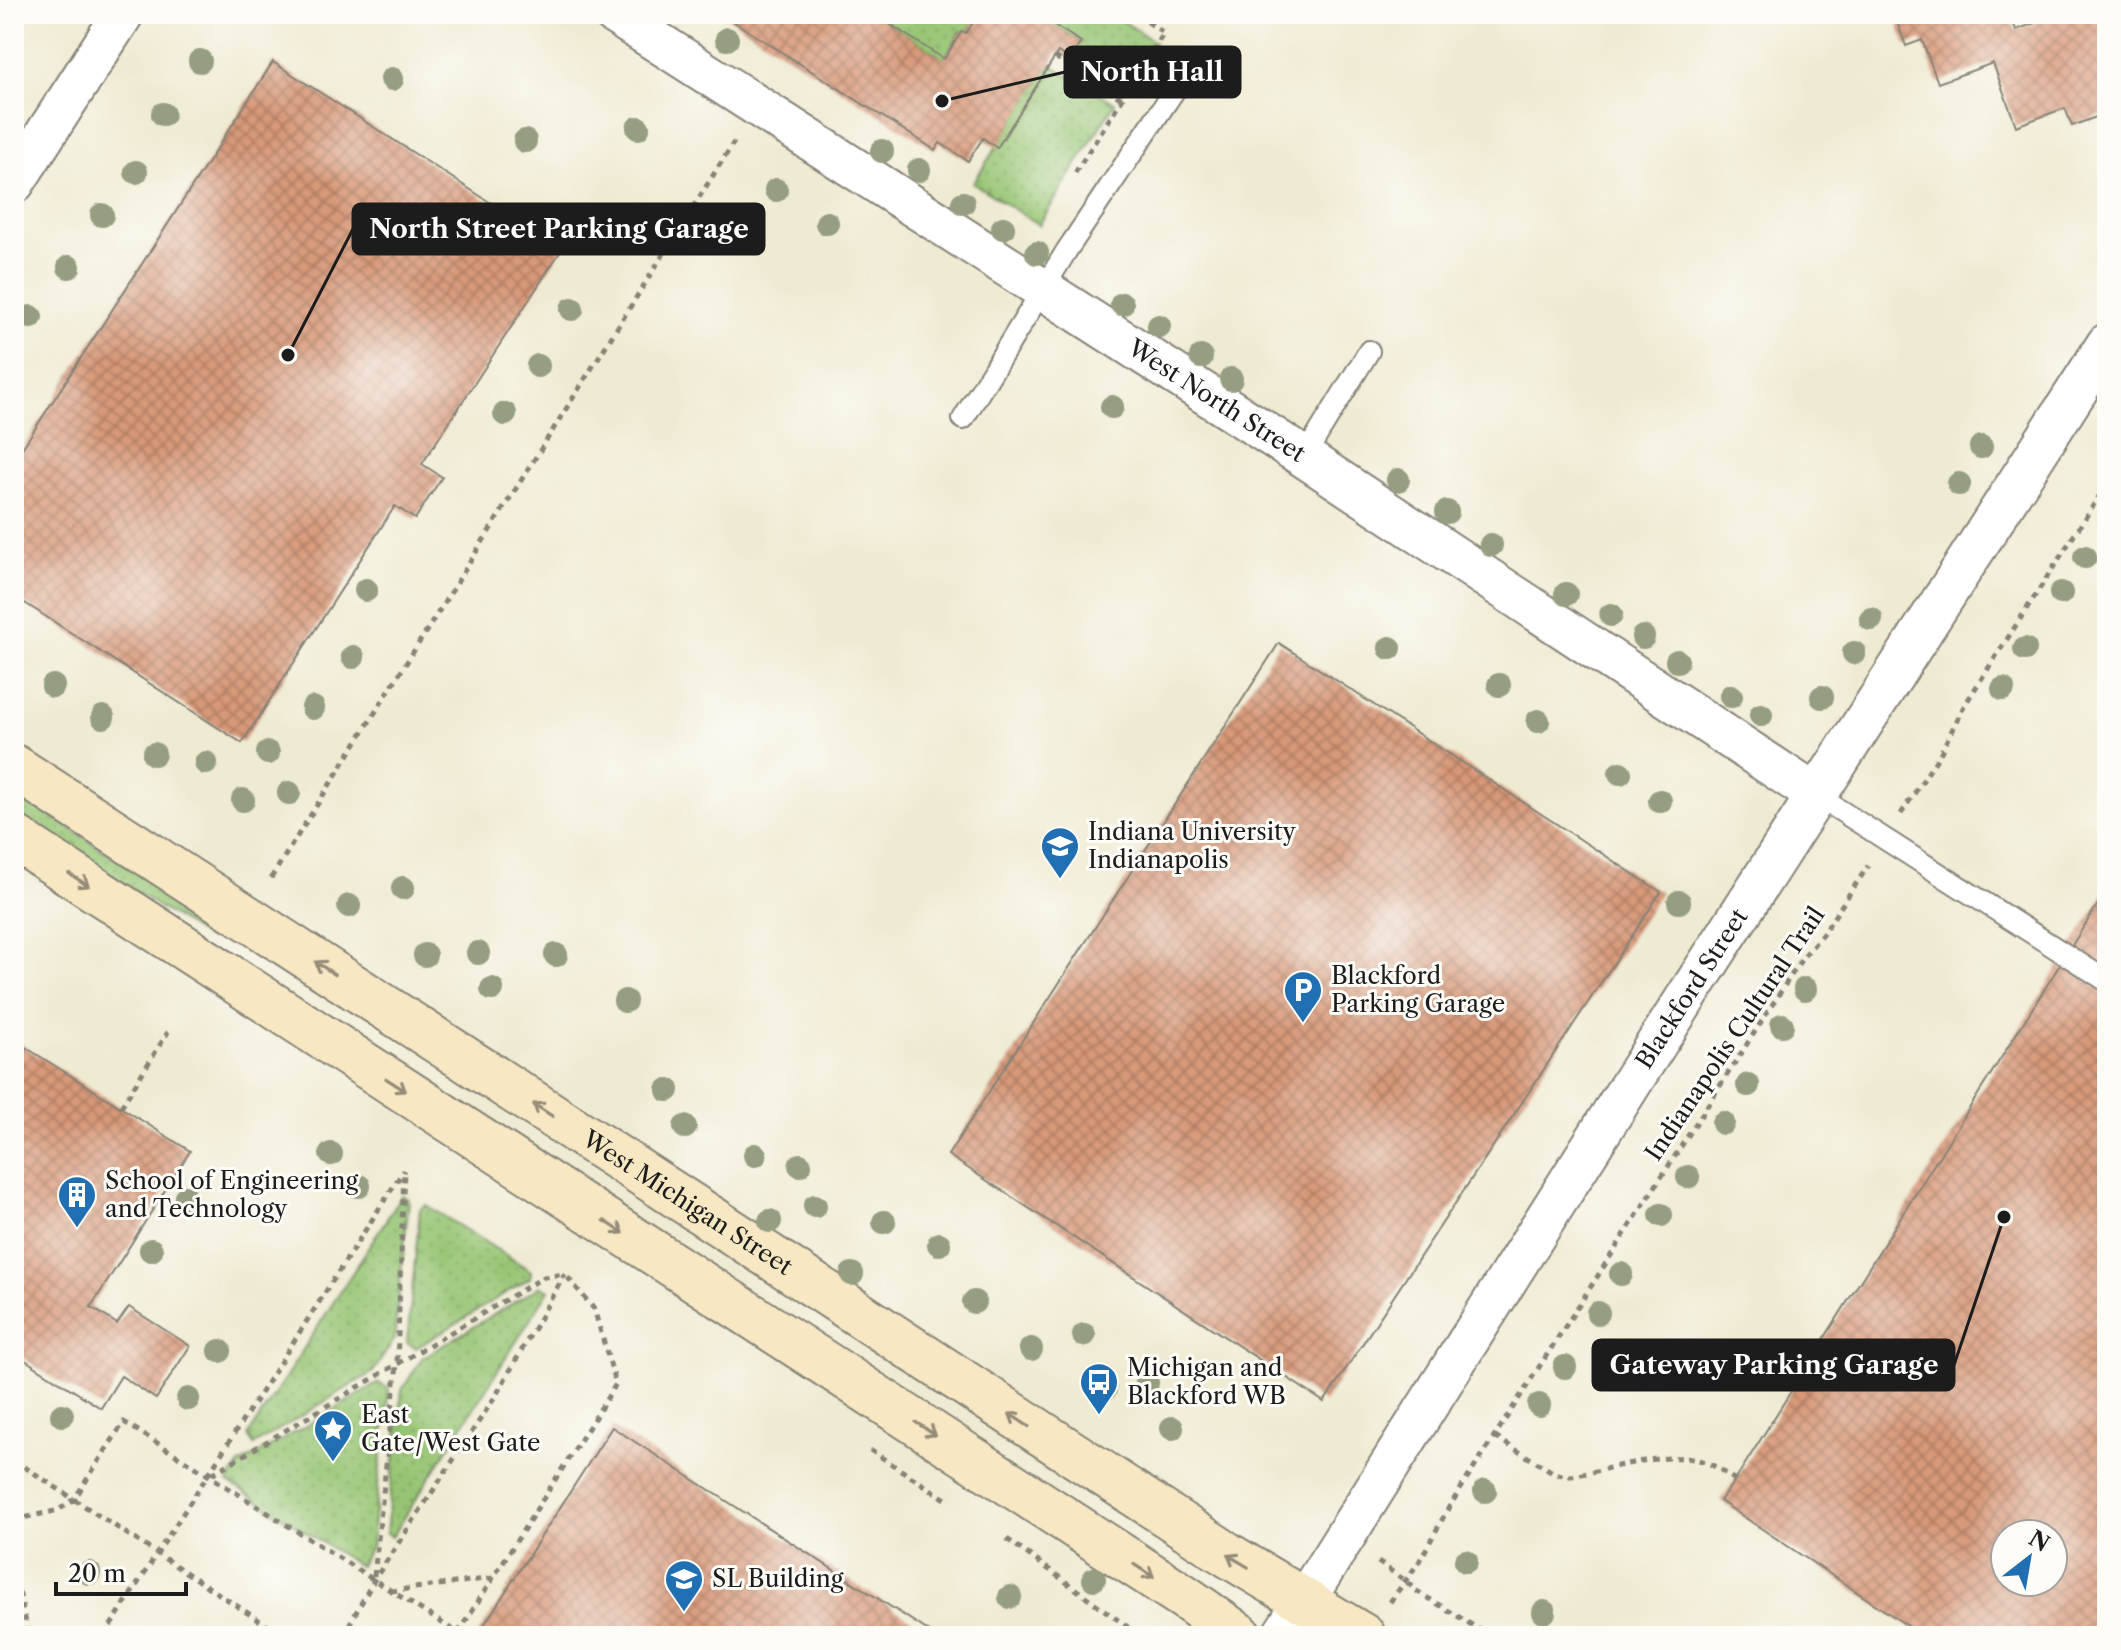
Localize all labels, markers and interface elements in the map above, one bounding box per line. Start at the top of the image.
callout: North Hall [1065,47,1240,97]
text: North Hall [1081,56,1223,88]
callout: North Street Parking Garage [353,204,764,254]
text: North Street Parking Garage [369,213,749,245]
street label: West North Street [1122,332,1311,468]
place label: Indiana University Indianapolis [1088,817,1297,874]
school or university icon: Indiana University Indianapolis [1039,825,1081,880]
one-way arrow [68,872,90,888]
street label: Indianapolis Cultural Trail [1639,901,1830,1166]
street label: Blackford Street [1629,903,1754,1074]
one-way arrow [314,960,337,976]
place label: Blackford Parking Garage [1331,961,1505,1018]
parking icon: Blackford Parking Garage [1282,969,1324,1024]
one-way arrow [384,1077,406,1093]
one-way arrow [533,1101,555,1118]
street label: West Michigan Street [576,1123,798,1281]
place label: School of Engineering and Technology [105,1166,358,1223]
building icon: School of Engineering and Technology [56,1174,98,1229]
one-way arrow [602,1218,624,1235]
callout: Gateway Parking Garage [1593,1340,1954,1390]
text: Gateway Parking Garage [1610,1349,1938,1381]
place label: Michigan and Blackford WB [1127,1353,1286,1410]
bus stop icon: Michigan and Blackford WB [1078,1361,1120,1416]
place label: East Gate/West Gate [361,1400,540,1457]
place icon: East Gate/West Gate [312,1408,354,1463]
one-way arrow [1008,1411,1031,1427]
one-way arrow [914,1421,936,1438]
north arrow [1989,1518,2069,1598]
text: N [2024,1525,2054,1558]
scale bar [56,1546,186,1596]
one-way arrow [1227,1552,1250,1568]
school or university icon: SL Building [663,1558,705,1613]
text: 20 m [68,1559,126,1588]
one-way arrow [1132,1563,1155,1579]
place label: SL Building [712,1564,844,1593]

